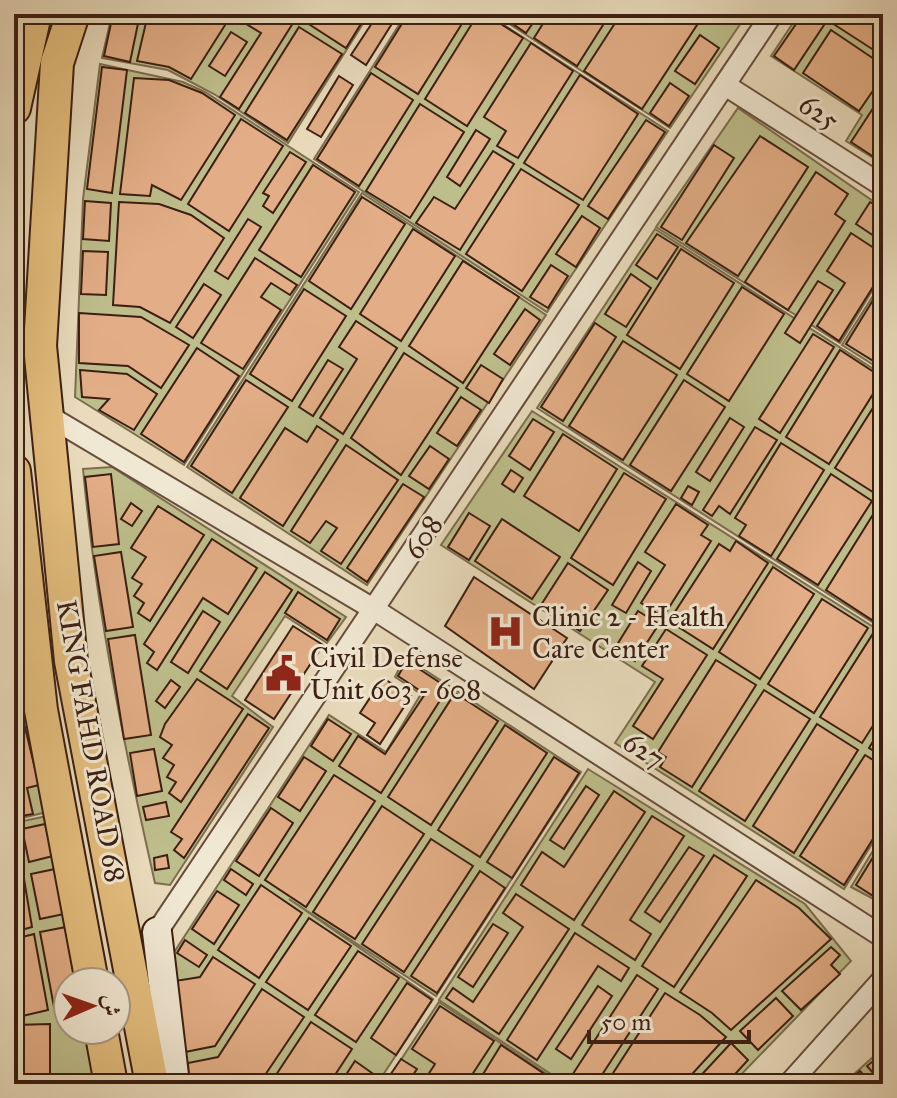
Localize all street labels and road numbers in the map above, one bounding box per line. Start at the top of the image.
street label: 625 [792,86,846,138]
street label: 608 [396,508,450,566]
street label: KING FAHD ROAD 68 [49,597,133,885]
street label: 627 [617,724,671,776]

